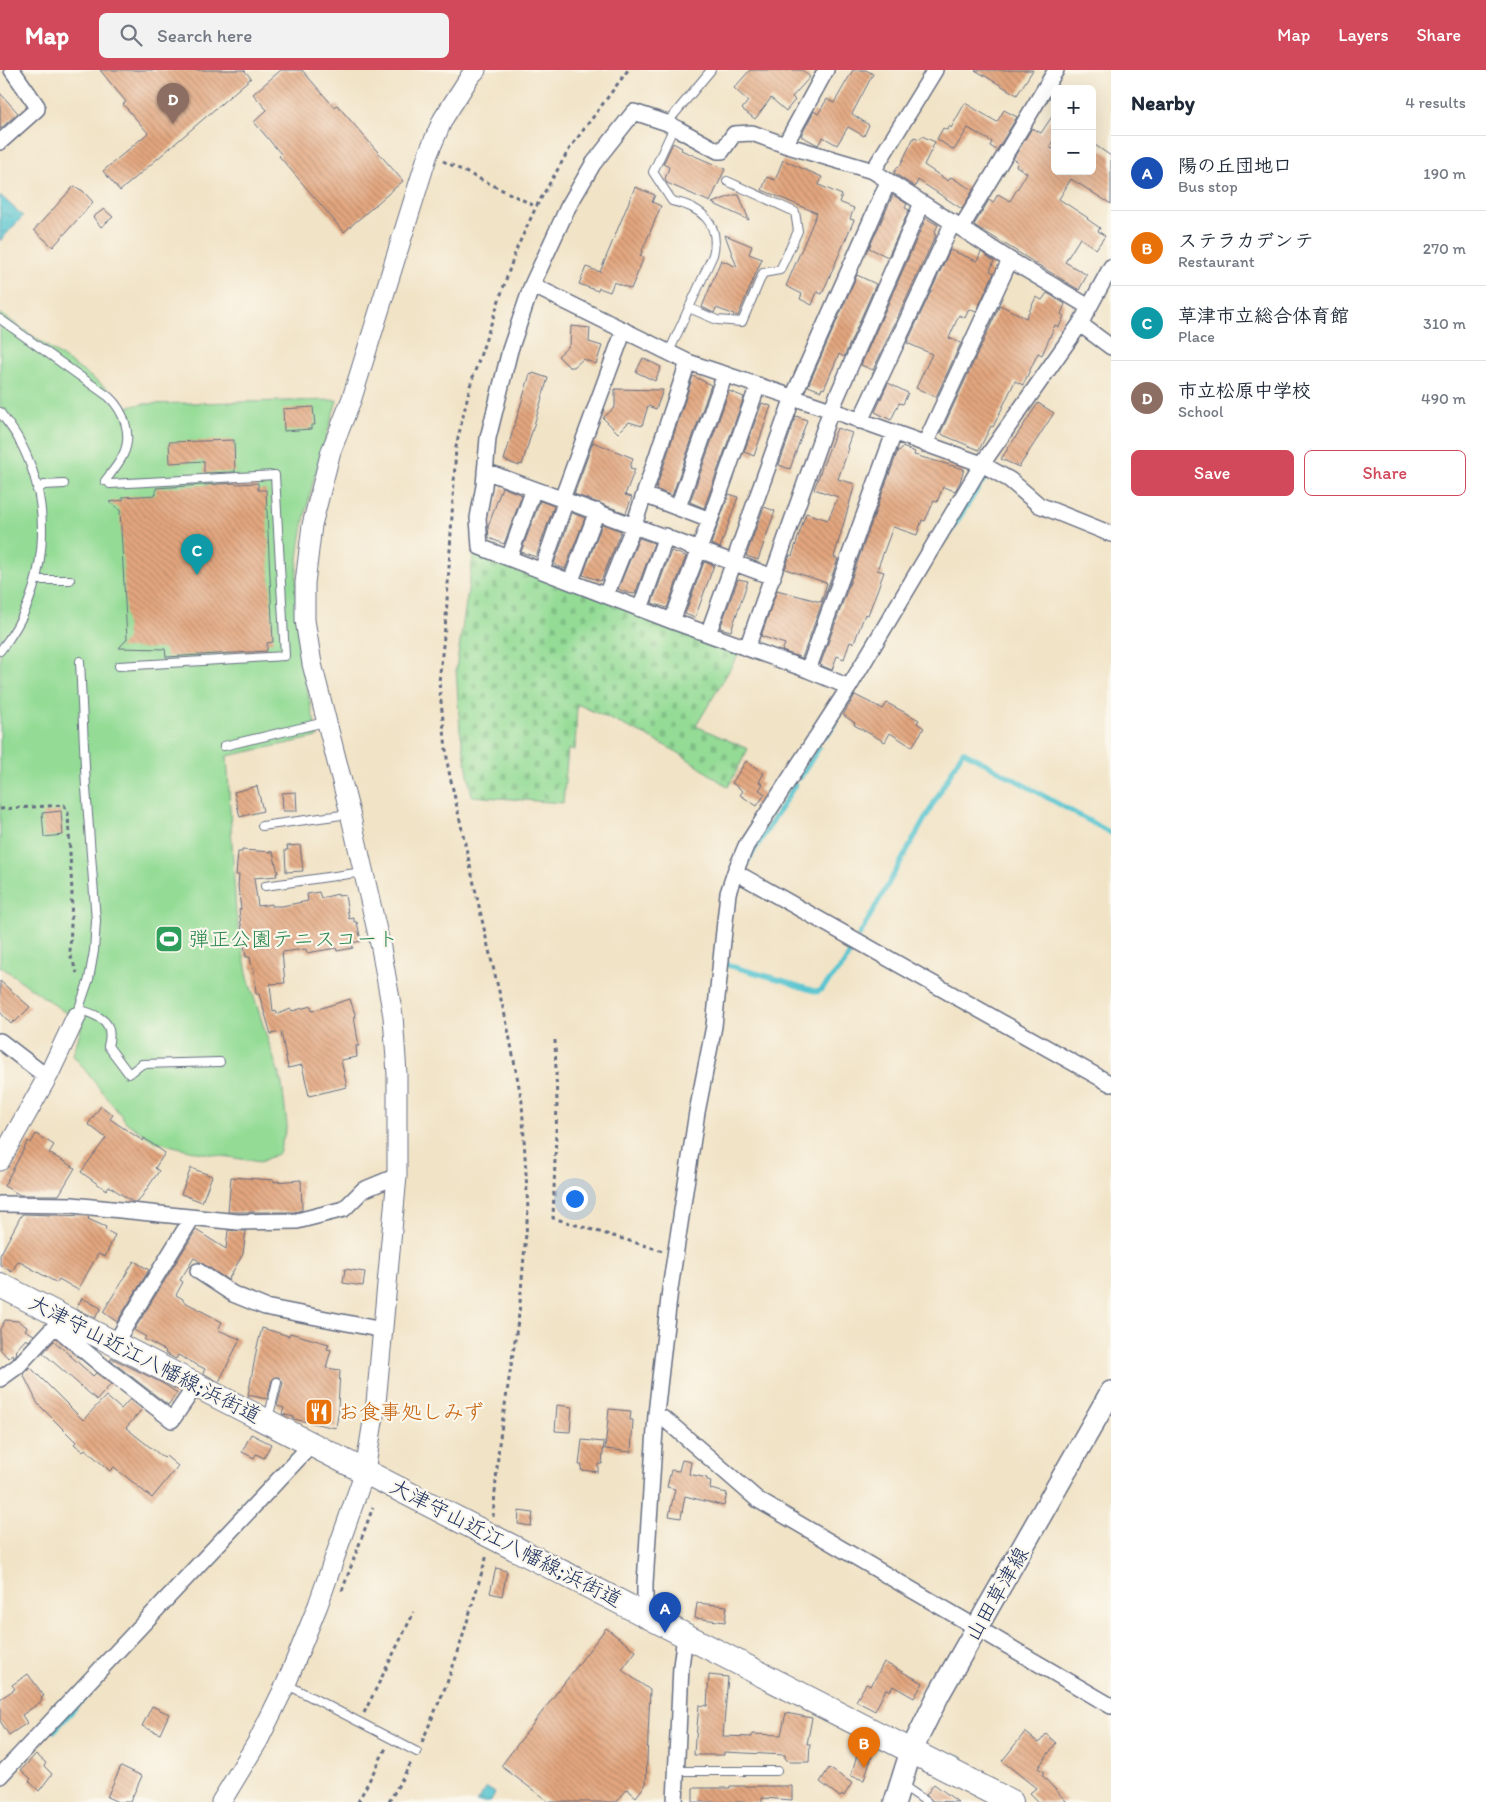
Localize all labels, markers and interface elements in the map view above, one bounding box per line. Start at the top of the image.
search box [99,13,449,58]
text: Map [25,21,69,50]
icon: search [117,21,145,49]
text: Search here [157,24,252,47]
text: Map [1277,24,1310,46]
text: Layers [1338,24,1388,46]
text: Share [1416,24,1461,46]
pin: D [157,83,189,124]
map controls [1051,85,1096,175]
button: + [1051,85,1096,130]
text: Nearby [1131,90,1195,115]
text: 4 results [1405,93,1466,112]
button: − [1051,130,1096,175]
text: 陽の丘団地口 [1178,154,1292,177]
text: A [1142,164,1152,183]
text: 190 m [1423,164,1466,183]
text: Bus stop [1178,177,1238,196]
text: ステラカデンテ [1178,229,1314,252]
text: B [1142,239,1152,258]
text: 270 m [1423,239,1466,258]
text: Restaurant [1178,252,1255,271]
text: 草津市立総合体育館 [1178,304,1349,327]
text: C [1142,314,1152,333]
text: 310 m [1423,314,1466,333]
text: Place [1178,327,1215,346]
text: 市立松原中学校 [1178,379,1311,402]
text: D [1142,389,1152,408]
text: 490 m [1421,389,1466,408]
text: School [1178,402,1224,421]
button: Save [1131,450,1294,496]
button: Share [1304,450,1466,496]
pin: C [181,534,213,575]
sports icon: 弾正公園テニスコート [154,924,184,954]
place label: 弾正公園テニスコート [188,926,398,951]
your location [562,1186,588,1212]
street label: 大津守山近江八幡線;浜街道 [25,1289,266,1428]
restaurant icon: お食事処しみず [304,1397,334,1427]
place label: お食事処しみず [338,1399,484,1424]
street label: 大津守山近江八幡線;浜街道 [386,1473,627,1612]
street label: 山田草津線 [959,1542,1034,1645]
pin: A [649,1592,681,1633]
pin: B [848,1727,880,1768]

